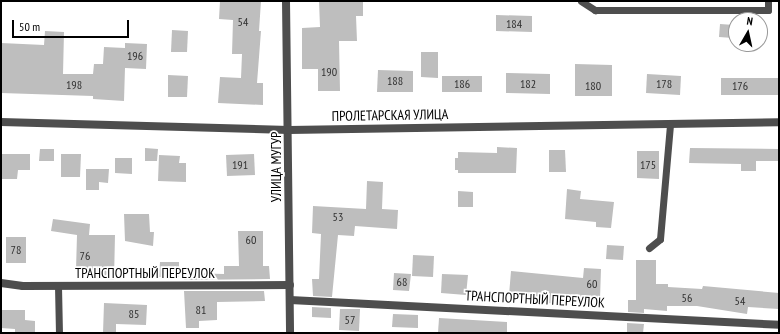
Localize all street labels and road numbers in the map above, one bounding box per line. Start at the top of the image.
street label: ПРОЛЕТАРСКАЯ УЛИЦА [331,106,449,124]
street label: УЛИЦА МУГУР [268,132,284,202]
street label: ТРАНСПОРТНЫЙ ПЕРЕУЛОК [75,265,215,281]
street label: ТРАНСПОРТНЫЙ ПЕРЕУЛОК [465,287,605,311]

